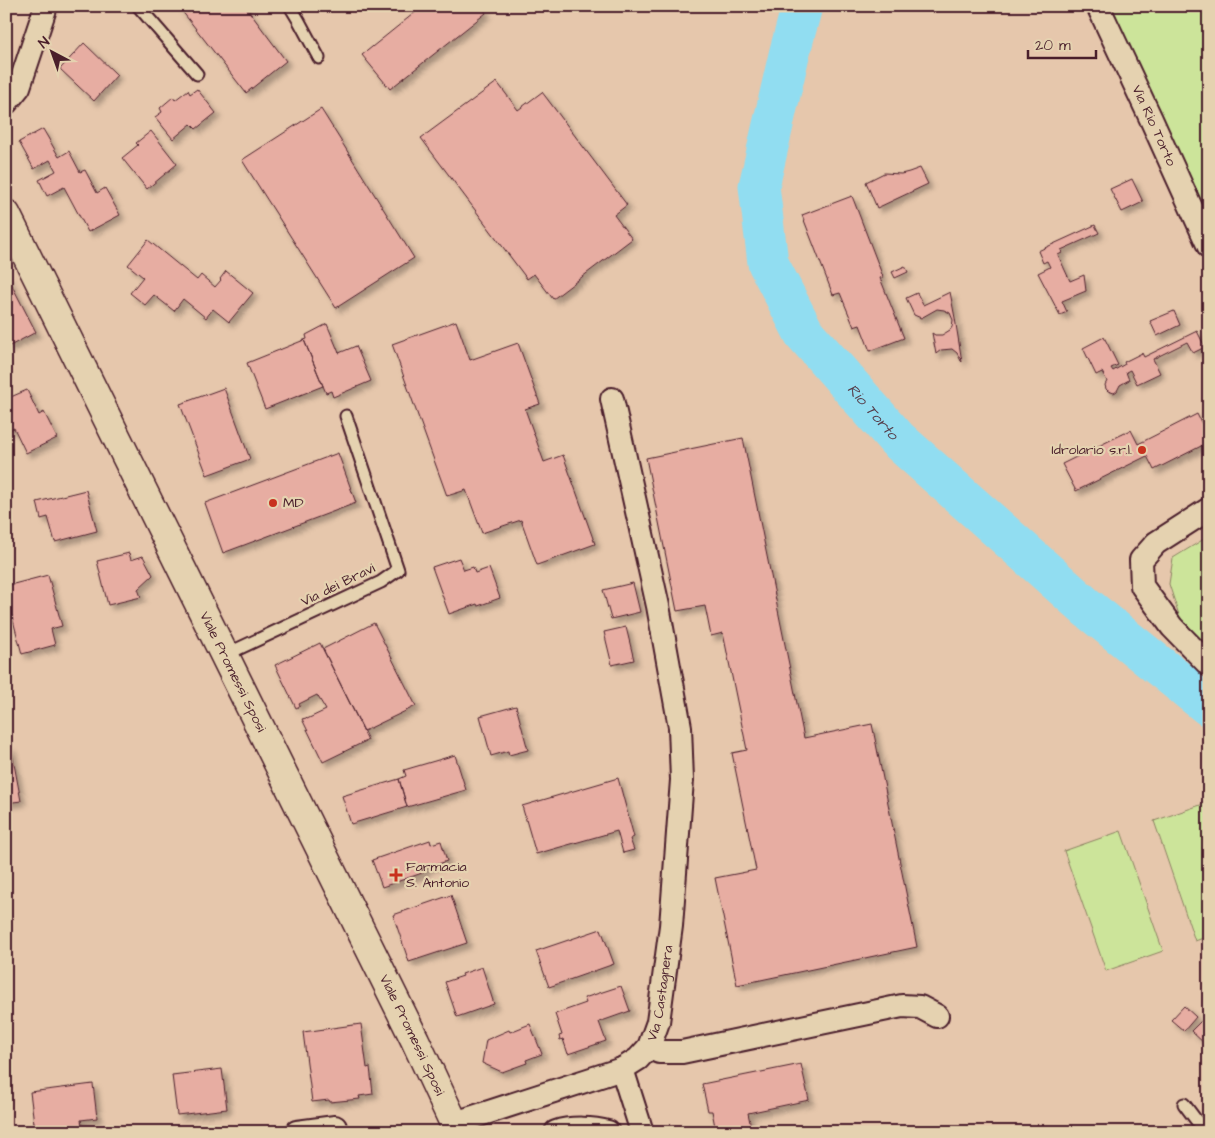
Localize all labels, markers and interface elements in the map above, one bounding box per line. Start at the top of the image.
north arrow [28,28,78,78]
scale bar [1028,28,1095,60]
text: N [34,32,54,53]
text: 20 m [1035,35,1071,56]
street label: Via Rio Torto [1127,82,1181,169]
water label: Rio Torto [843,379,904,445]
place label: Idrolario s.r.l. [1052,440,1132,460]
marker: Idrolario s.r.l. [1136,444,1148,456]
place label: MD [283,493,304,513]
marker: MD [267,497,279,509]
street label: Via dei Bravi [298,558,378,612]
street label: Viale Promessi Sposi [194,608,271,736]
place label: Farmacia S. Antonio [406,857,469,893]
marker: Farmacia S. Antonio [390,869,402,881]
street label: Via Castagnera [642,944,678,1044]
street label: Viale Promessi Sposi [374,971,450,1099]

